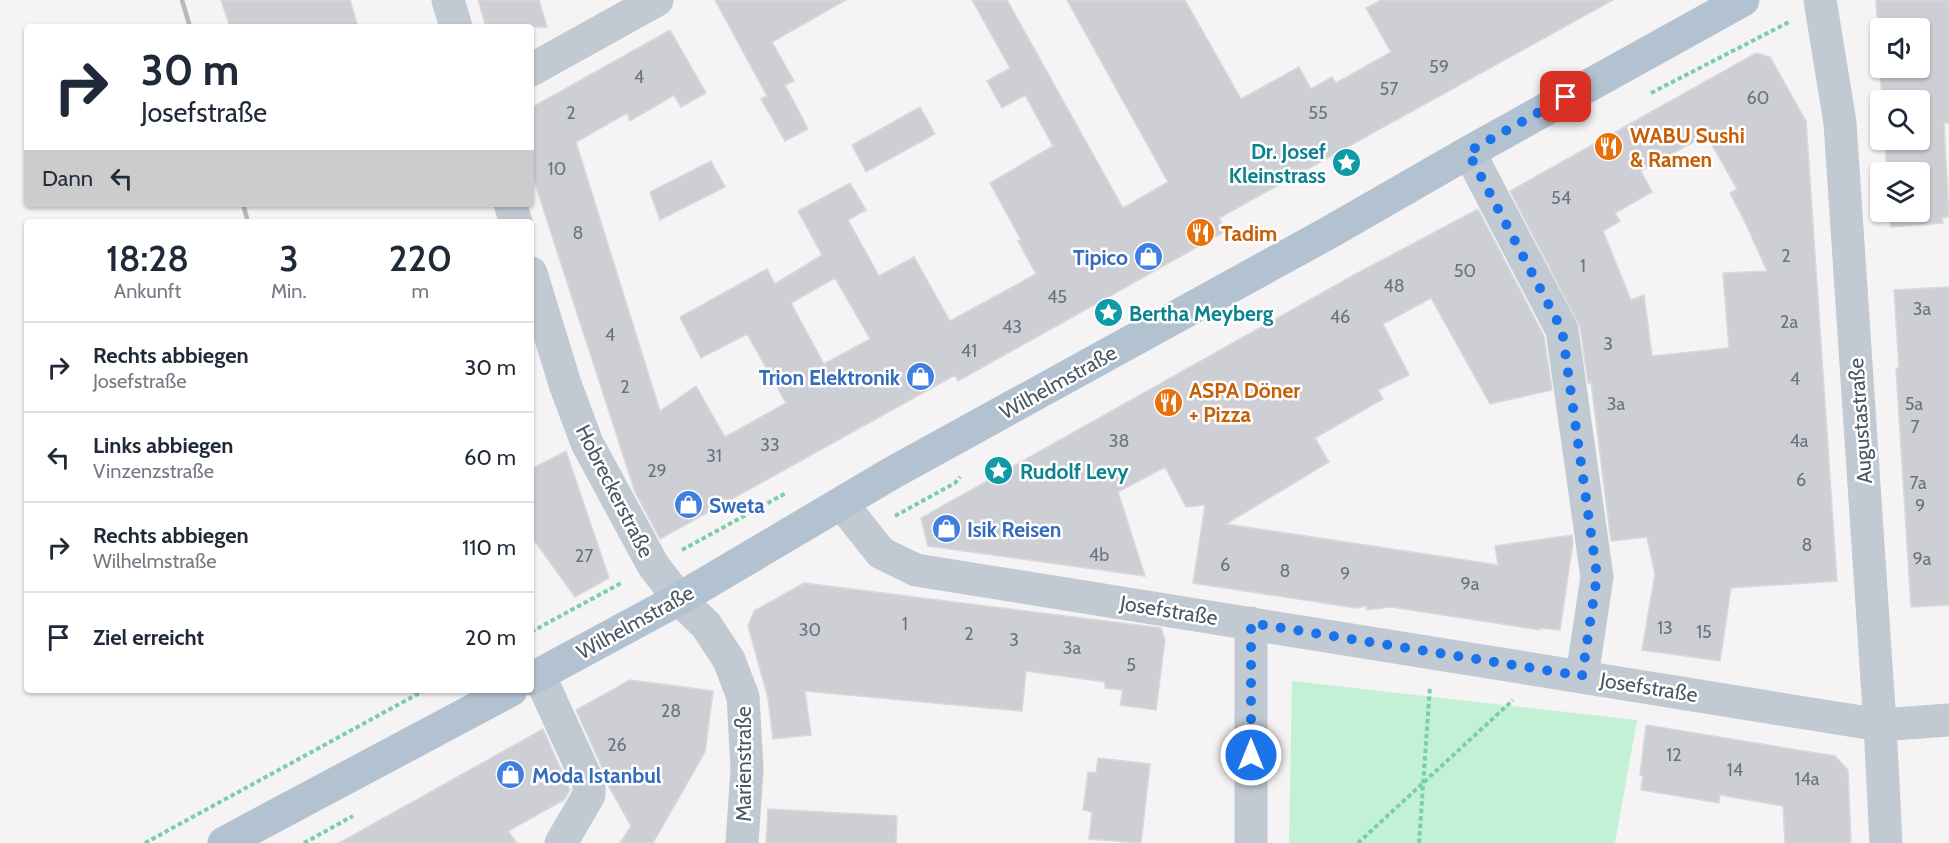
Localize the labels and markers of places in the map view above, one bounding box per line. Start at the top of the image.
pin [1540,71,1591,122]
place label: WABU Sushi & Ramen [1630,123,1745,172]
restaurant icon: WABU Sushi & Ramen [1593,131,1625,163]
place label: Dr. Josef Kleinstrass [1229,139,1326,188]
place icon: Dr. Josef Kleinstrass [1331,147,1363,179]
restaurant icon: Tadim [1184,217,1216,249]
place label: Tadim [1221,221,1277,246]
shop icon: Tipico [1133,241,1165,273]
place label: Tipico [1073,245,1128,270]
place icon: Bertha Meyberg [1092,297,1124,329]
place label: Bertha Meyberg [1129,301,1274,326]
shop icon: Trion Elektronik [905,361,937,393]
place label: Trion Elektronik [759,365,901,390]
place label: ASPA Döner + Pizza [1189,378,1300,427]
restaurant icon: ASPA Döner + Pizza [1152,386,1184,418]
place icon: Rudolf Levy [983,455,1015,487]
place label: Rudolf Levy [1020,459,1129,484]
shop icon: Sweta [672,489,704,521]
place label: Sweta [709,493,765,518]
shop icon: Isik Reisen [930,513,962,545]
place label: Isik Reisen [967,517,1061,542]
shop icon: Moda Istanbul [495,759,527,791]
place label: Moda Istanbul [532,763,662,788]

